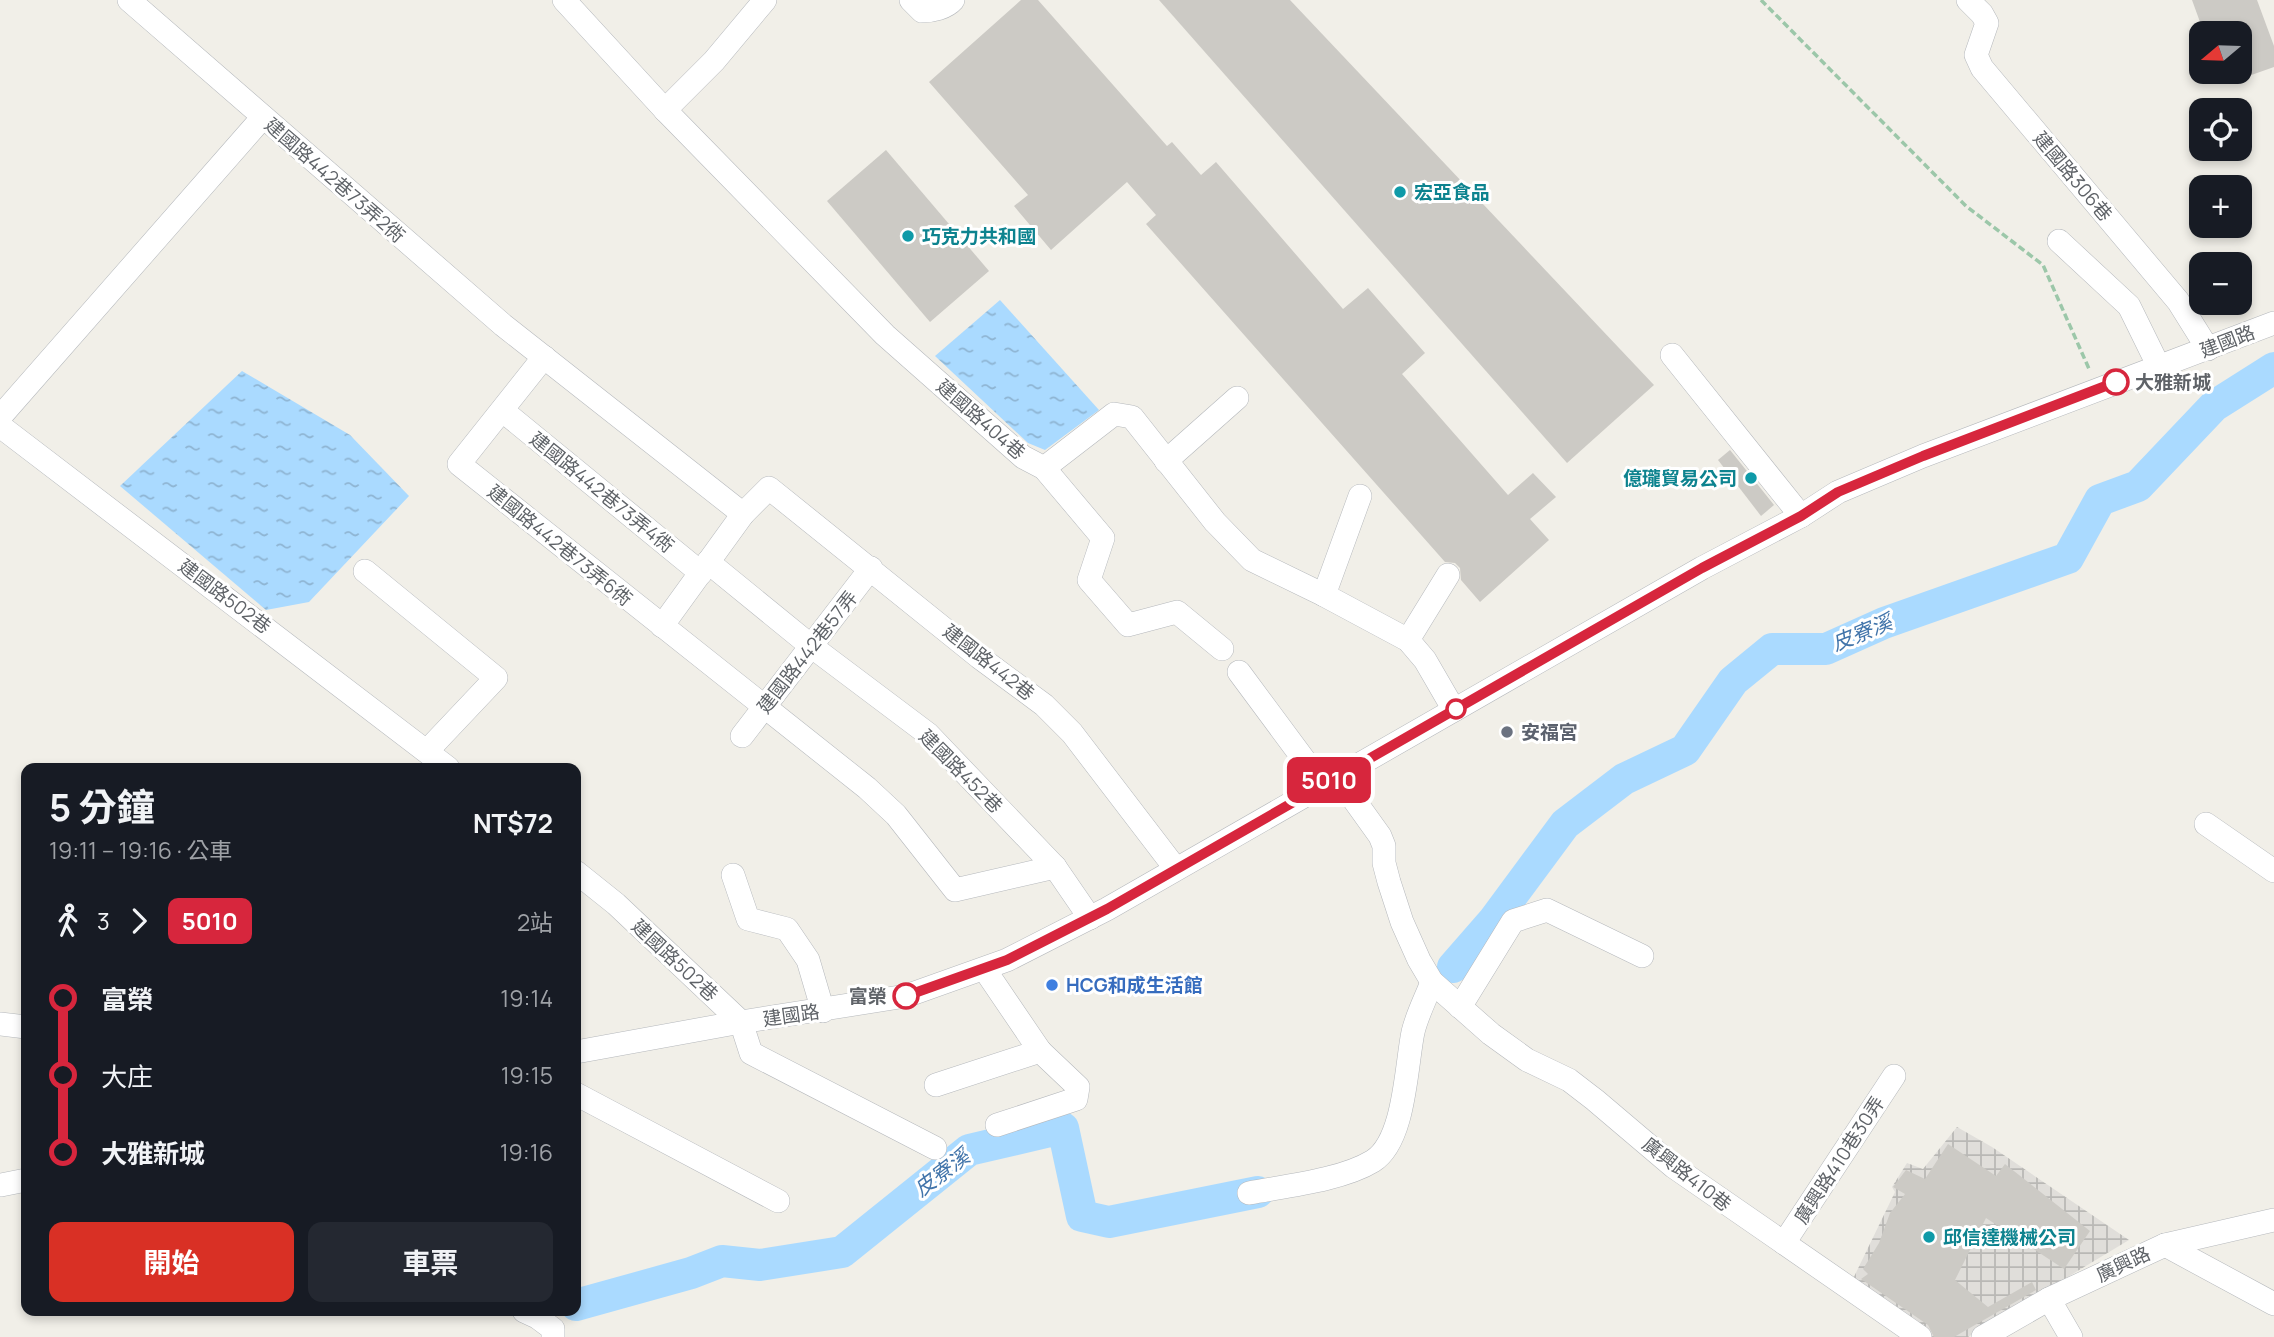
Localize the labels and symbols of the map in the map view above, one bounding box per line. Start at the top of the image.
north arrow [2189,21,2252,84]
street label: 建國路442巷73弄2衖 [259,112,411,248]
street label: 建國路306巷 [2028,126,2118,226]
place label: 宏亞食品 [1414,179,1490,205]
marker: 宏亞食品 [1392,184,1408,200]
place label: 巧克力共和國 [922,223,1036,249]
marker: 巧克力共和國 [900,228,916,244]
street label: 建國路 [2196,319,2258,363]
marker: 大雅新城 [2103,369,2129,395]
place label: 大雅新城 [2135,369,2211,395]
street label: 建國路404巷 [931,373,1031,465]
street label: 建國路442巷73弄4衖 [524,426,680,558]
place label: 億瓏貿易公司 [1623,465,1737,491]
marker: 億瓏貿易公司 [1743,470,1759,486]
street label: 建國路442巷73弄6衖 [482,478,638,612]
street label: 建國路502巷 [173,553,277,639]
street label: 建國路442巷57弄 [751,585,863,719]
water label: 皮寮溪 [1827,606,1899,657]
street label: 建國路442巷 [938,618,1040,706]
unlabelled marker [1446,699,1466,719]
place label: 安福宮 [1521,719,1578,745]
street label: 建國路452巷 [913,723,1009,819]
marker: 安福宮 [1499,724,1515,740]
line badge: 5010 [1280,757,1378,803]
street label: 建國路502巷 [626,913,724,1007]
place label: HCG和成生活館 [1066,972,1203,998]
marker: HCG和成生活館 [1044,977,1060,993]
place label: 富榮 [849,983,887,1009]
marker: 富榮 [893,983,919,1009]
street label: 建國路 [761,998,821,1032]
street label: 廣興路410巷30弄 [1788,1091,1890,1229]
street label: 廣興路410巷 [1637,1131,1737,1217]
water label: 皮寮溪 [908,1140,977,1202]
place label: 邱信達機械公司 [1943,1224,2076,1250]
marker: 邱信達機械公司 [1921,1229,1937,1245]
street label: 廣興路 [2092,1240,2154,1288]

